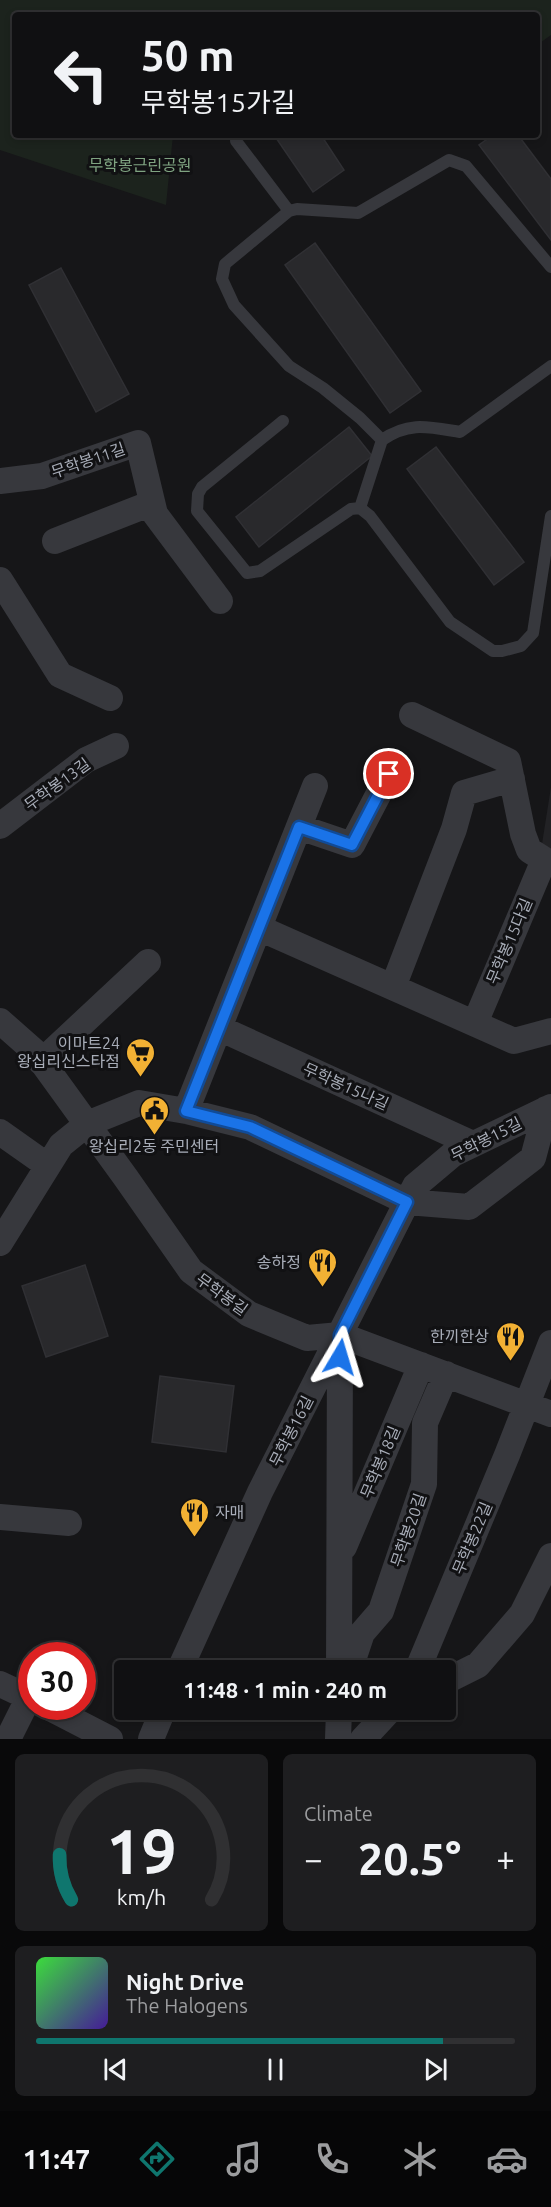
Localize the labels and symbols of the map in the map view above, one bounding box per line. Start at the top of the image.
park label: 무학봉근린공원 [88,156,192,174]
street label: 무학봉11길 [49,439,127,481]
pin [363,748,414,799]
street label: 무학봉13길 [21,754,93,814]
street label: 무학봉15다길 [483,895,535,987]
place label: 이마트24 왕십리신스타점 [17,1034,120,1070]
supermarket icon: 이마트24 왕십리신스타점 [125,1036,157,1078]
street label: 무학봉15나길 [300,1059,392,1113]
public building icon: 왕십리2동 주민센터 [138,1094,170,1136]
street label: 무학봉15길 [448,1114,524,1164]
place label: 왕십리2동 주민센터 [89,1137,219,1155]
restaurant icon: 송하정 [306,1246,338,1288]
place label: 송하정 [257,1253,301,1271]
street label: 무학봉길 [193,1269,251,1319]
restaurant icon: 한끼한상 [494,1320,526,1362]
position arrow [308,1325,372,1389]
place label: 한끼한상 [430,1327,489,1345]
street label: 무학봉16길 [266,1393,316,1469]
street label: 무학봉18길 [357,1423,403,1501]
street label: 무학봉20길 [387,1491,429,1569]
restaurant icon: 자매 [178,1496,210,1538]
street label: 무학봉22길 [449,1499,495,1577]
place label: 자매 [215,1503,244,1521]
speed limit sign: 30 [18,1642,96,1720]

